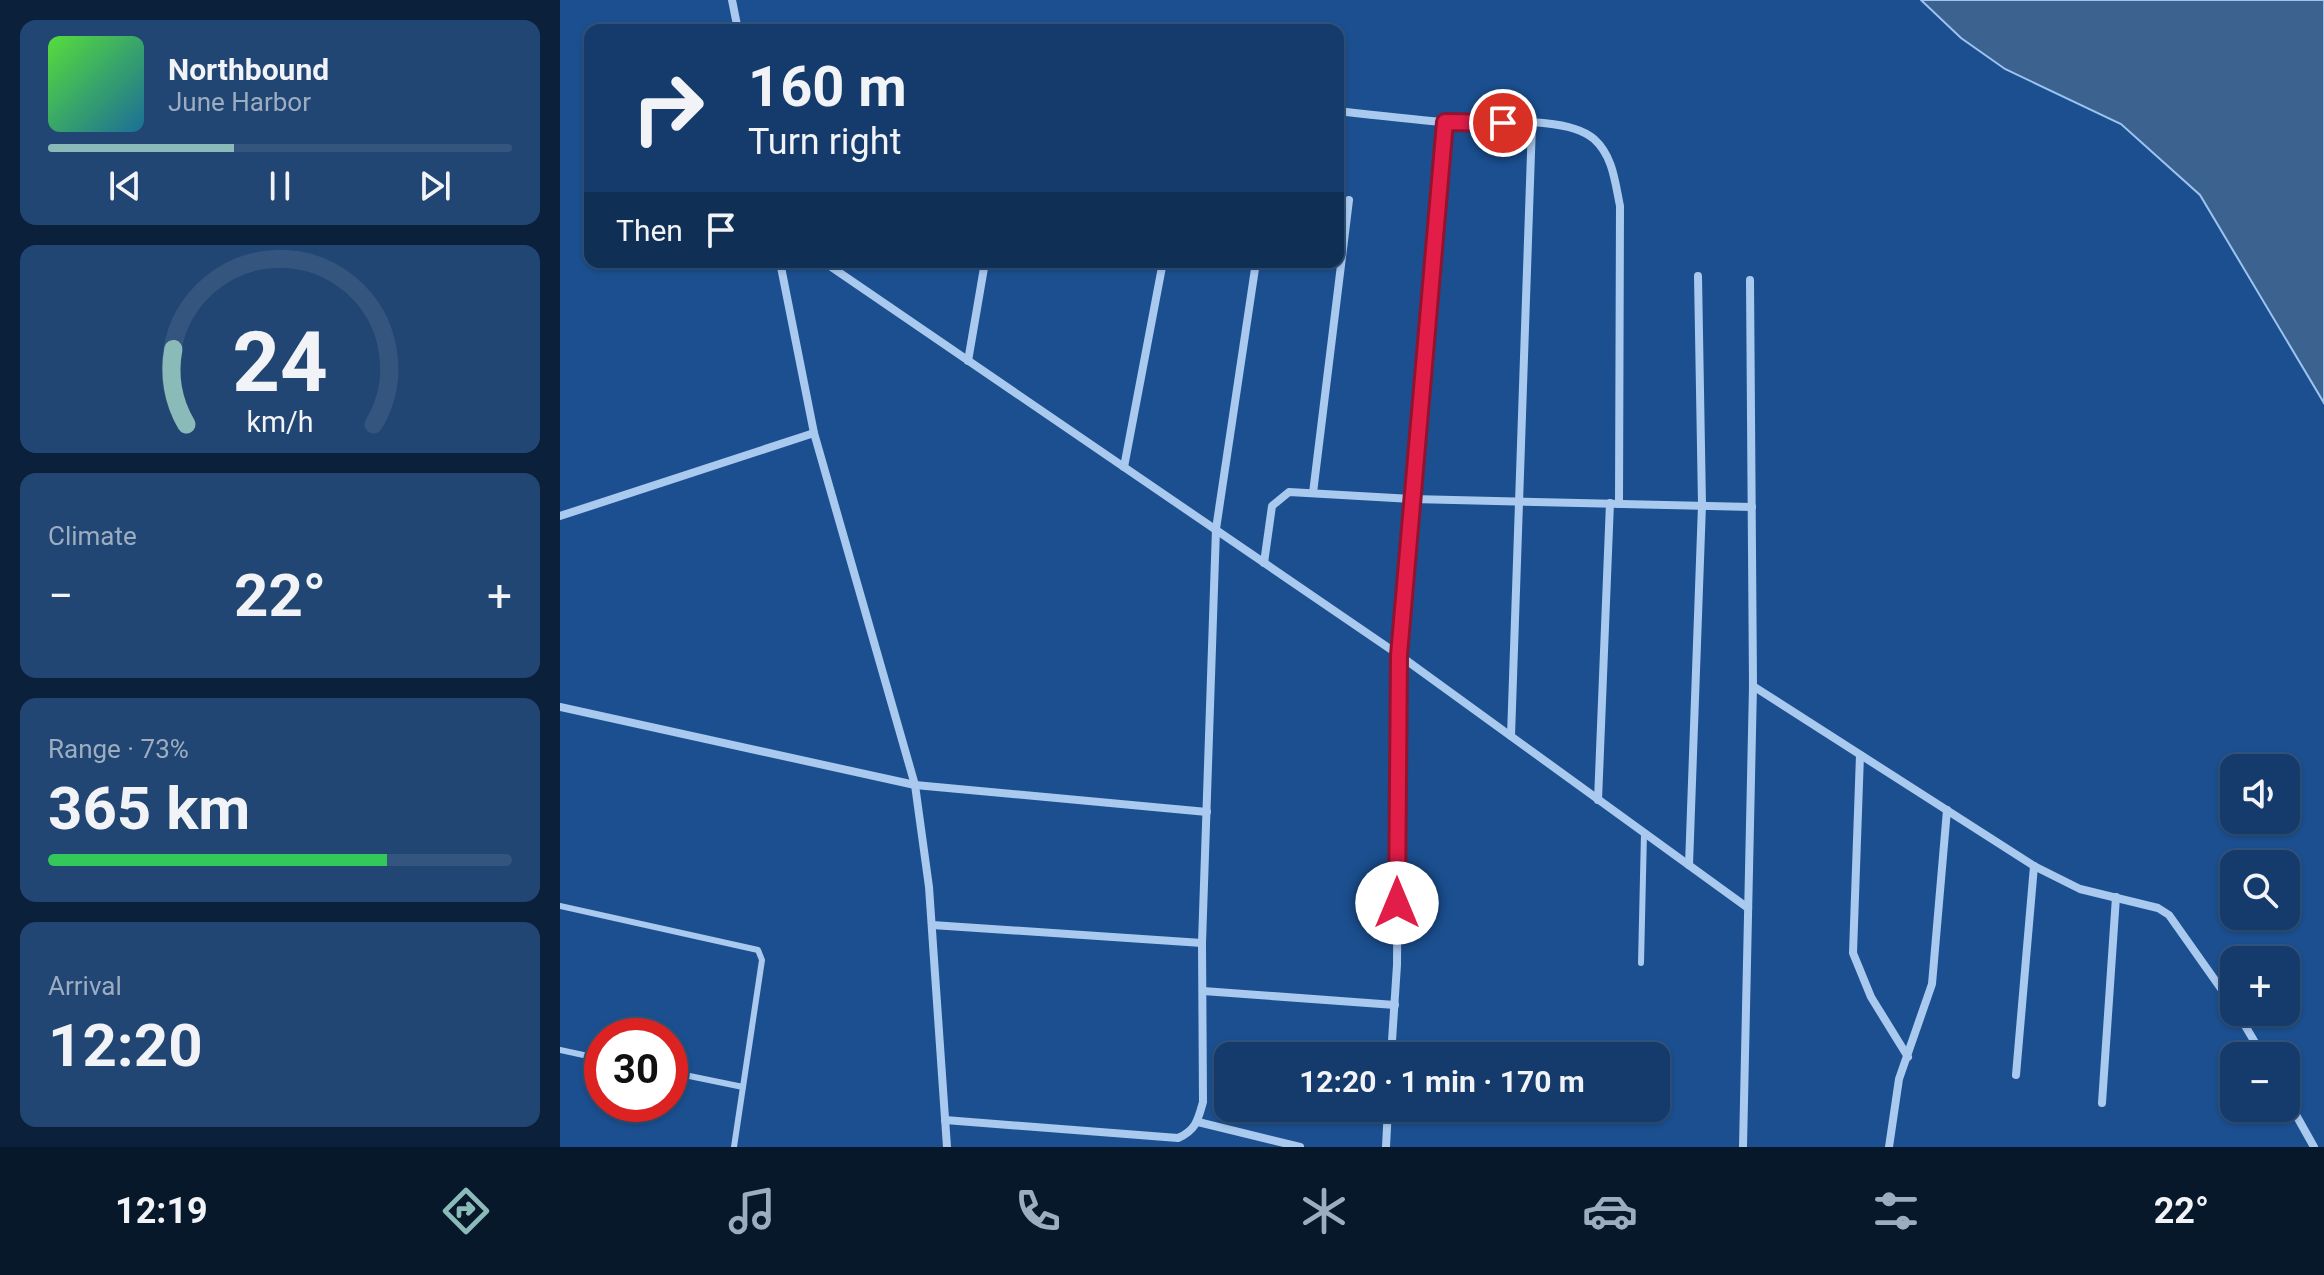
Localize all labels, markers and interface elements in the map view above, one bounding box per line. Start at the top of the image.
text: Northbound [168,52,329,87]
text: 160 m [748,54,907,120]
icon: right [616,56,720,160]
text: June Harbor [168,87,311,117]
pin [1469,89,1537,157]
icon: arrive [1481,101,1525,145]
text: Turn right [748,121,901,163]
icon: previous [103,164,147,208]
icon: pause [258,164,302,208]
icon: next [413,164,457,208]
icon: arrive [699,208,743,252]
text: Then [616,213,683,248]
text: 24 [232,313,328,410]
text: km/h [246,405,314,439]
text: Climate [48,521,137,551]
text: 22° [234,560,326,631]
text: − [48,570,73,622]
text: + [487,570,512,622]
text: Range · 73% [48,734,189,764]
map controls [2220,754,2300,1122]
button: sound [2220,754,2300,834]
text: 365 km [48,773,250,844]
button: search [2220,850,2300,930]
position arrow [1355,861,1439,945]
button: + [2220,946,2300,1026]
text: Arrival [48,971,122,1001]
text: 12:20 [48,1010,203,1081]
speed limit sign: 30 [584,1018,688,1122]
button: − [2220,1042,2300,1122]
text: 12:20 · 1 min · 170 m [1299,1064,1585,1099]
icon: directions [438,1183,494,1239]
icon: music [724,1183,780,1239]
icon: phone [1010,1183,1066,1239]
icon: climate [1296,1183,1352,1239]
icon: car [1582,1183,1638,1239]
icon: filters [1868,1183,1924,1239]
text: 12:19 [115,1190,208,1232]
text: 22° [2154,1190,2209,1232]

